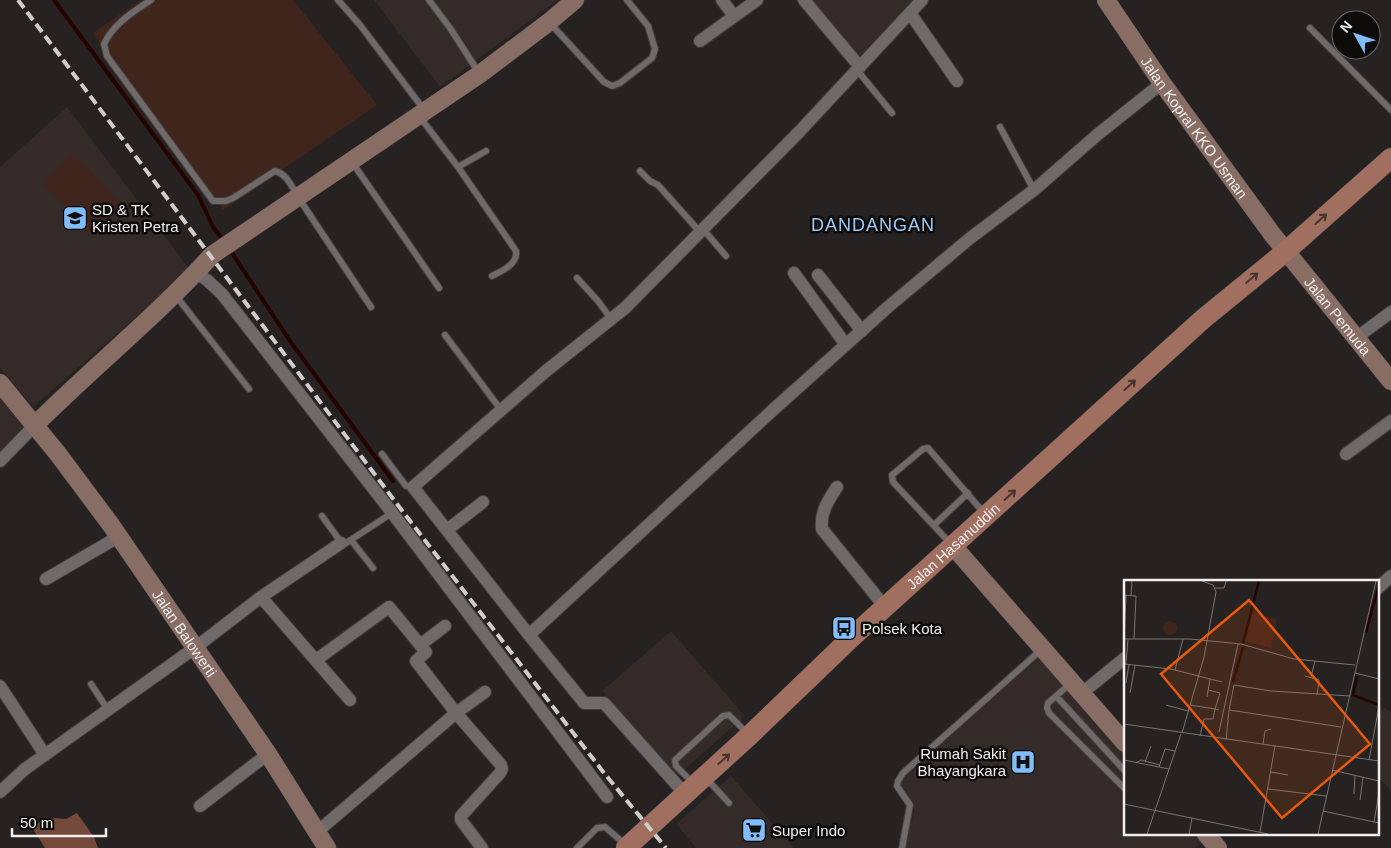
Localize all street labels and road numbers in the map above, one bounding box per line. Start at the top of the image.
street label: Jalan Kopral KKO Usman [1138,53,1252,201]
street label: Jalan Pemuda [1301,273,1375,359]
street label: Jalan Hasanuddin [902,499,1003,592]
street label: Jalan Balowerti [149,586,221,680]

